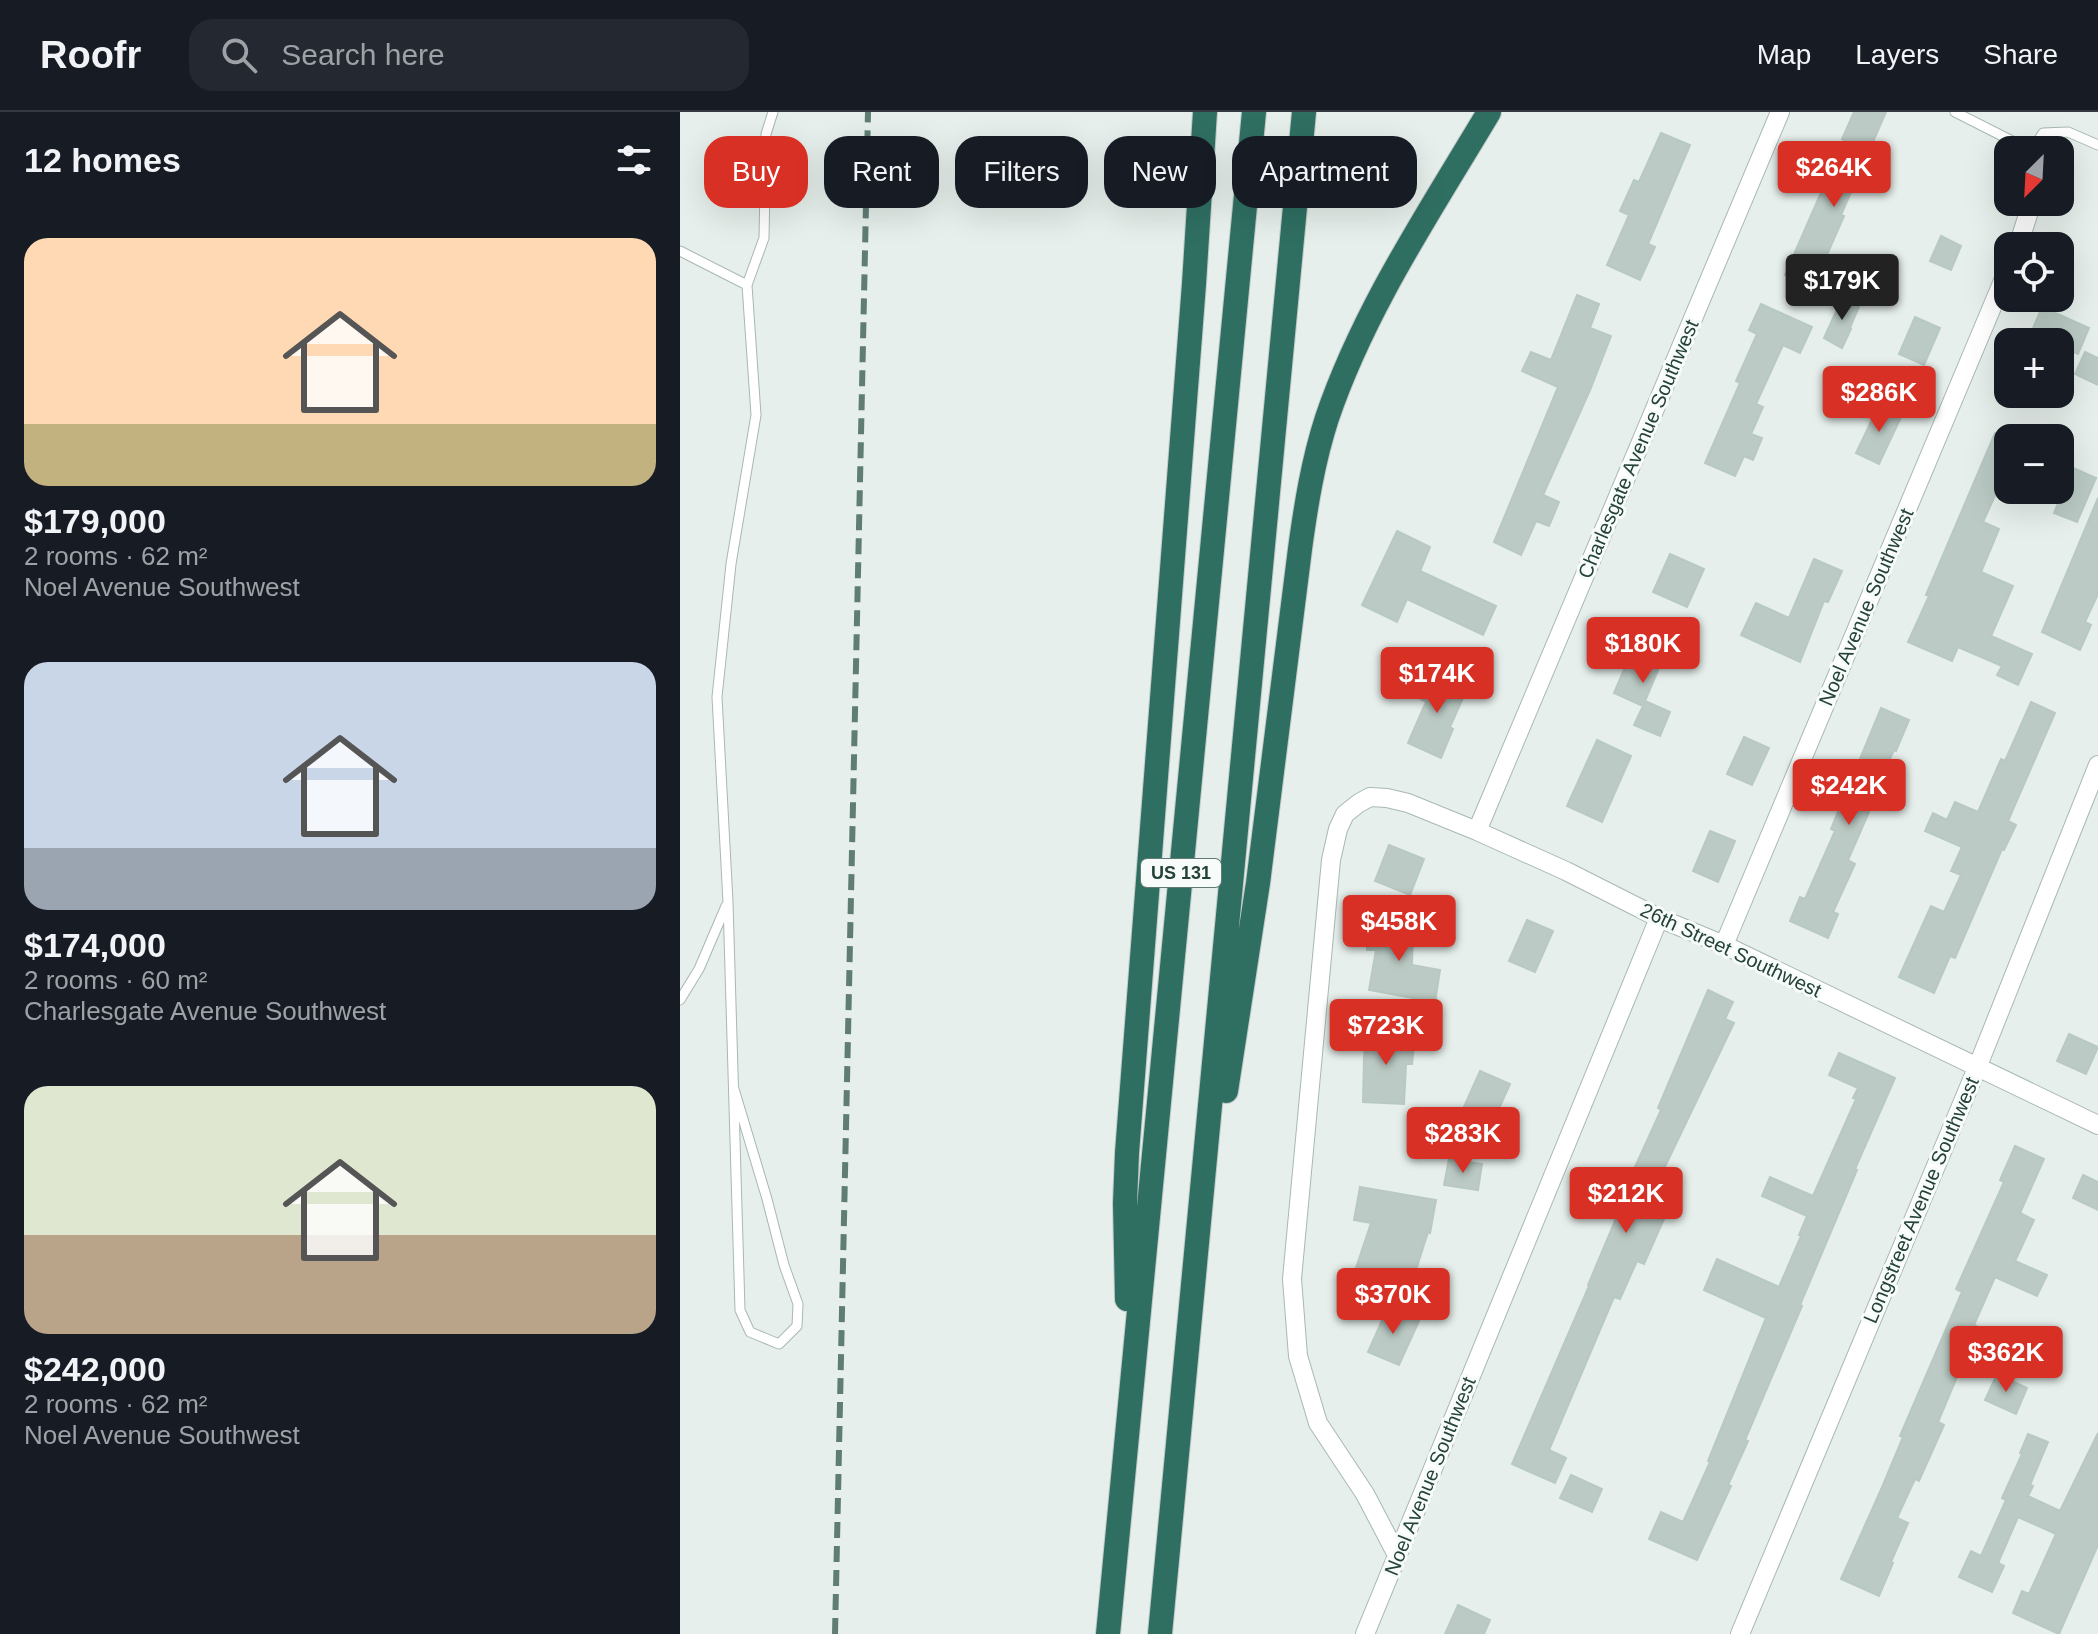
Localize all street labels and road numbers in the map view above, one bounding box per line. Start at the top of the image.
street label: Charlesgate Avenue Southwest [1573,316,1703,582]
street label: Noel Avenue Southwest [1814,505,1918,709]
road number: US 131 [1141,859,1221,887]
street label: 26th Street Southwest [1637,898,1825,1002]
street label: Longstreet Avenue Southwest [1859,1073,1983,1326]
street label: Noel Avenue Southwest [1380,1373,1480,1578]

